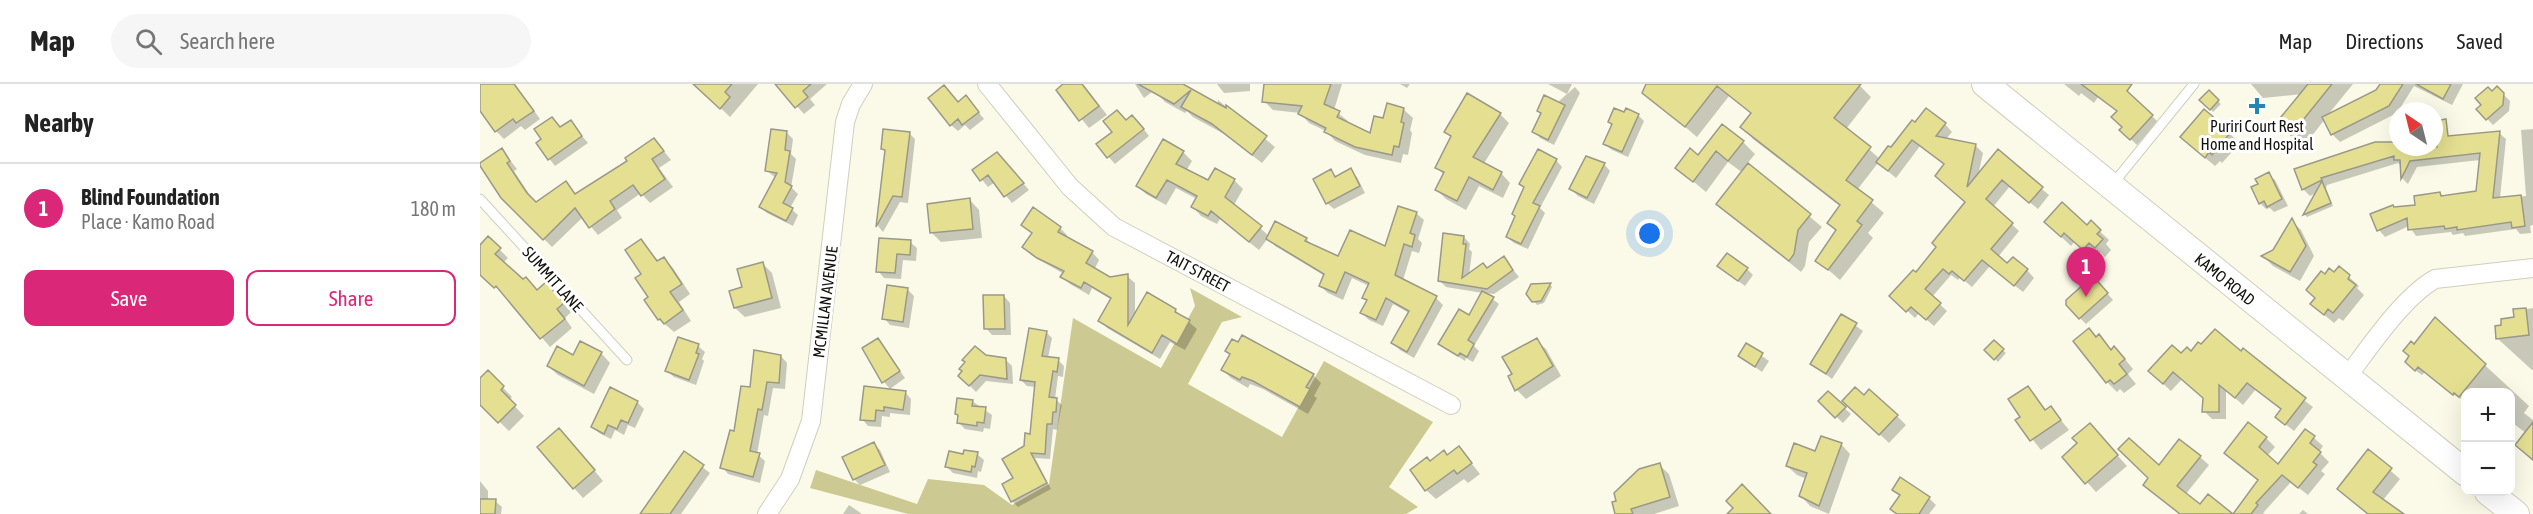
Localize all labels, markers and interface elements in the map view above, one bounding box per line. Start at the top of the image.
search box [111,14,531,68]
text: Map [30,25,75,57]
icon: search [132,25,165,58]
text: Search here [180,28,275,54]
text: Map [2278,29,2312,53]
text: Directions [2345,29,2424,53]
text: Saved [2457,29,2503,53]
marker: Puriri Court Rest Home and Hospital [2248,97,2266,115]
north arrow [2389,102,2443,156]
text: Nearby [24,108,94,138]
place label: Puriri Court Rest Home and Hospital [2201,117,2314,154]
text: Blind Foundation [81,184,220,210]
text: 1 [39,197,48,220]
text: 180 m [411,197,456,220]
text: Place · Kamo Road [81,210,215,233]
your location [1635,219,1664,248]
street label: SUMMIT LANE [519,243,587,315]
street label: MCMILLAN AVENUE [809,245,841,359]
street label: TAIT STREET [1163,247,1233,295]
pin: 1 [2066,248,2106,297]
street label: KAMO ROAD [2191,249,2259,309]
button: Save [24,270,234,326]
button: Share [246,270,456,326]
map controls [2461,388,2515,496]
button: + [2461,388,2515,442]
button: − [2461,442,2515,496]

